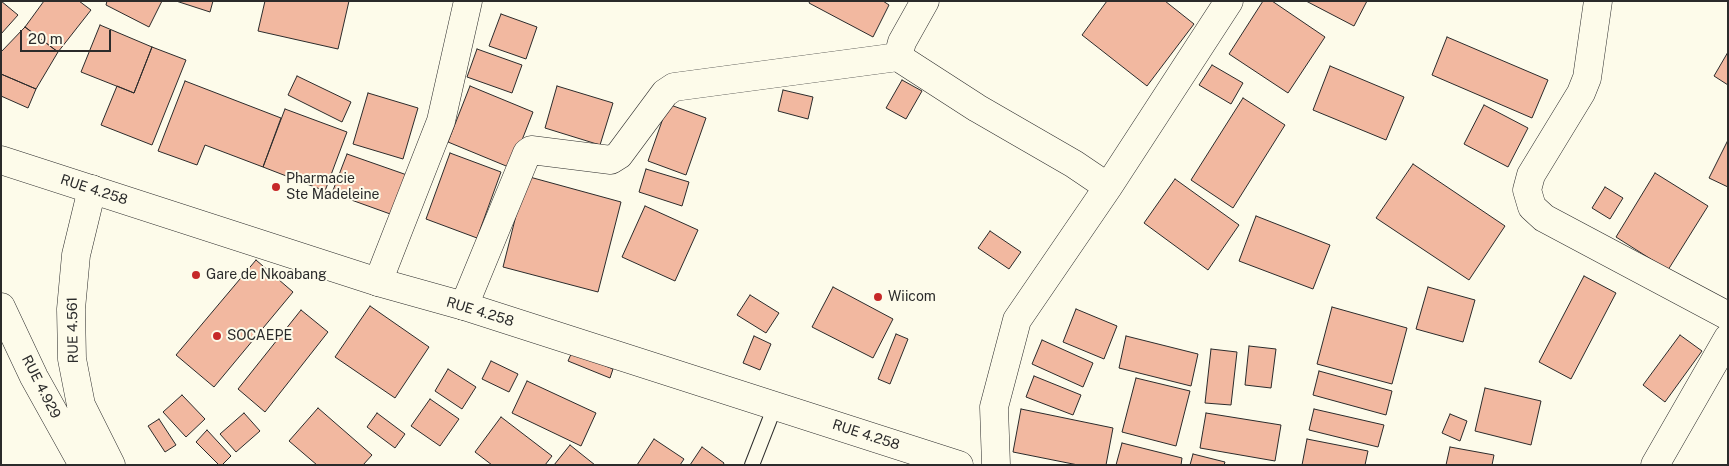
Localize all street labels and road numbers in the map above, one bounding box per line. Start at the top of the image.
street label: RUE 4.258 [58,171,130,209]
street label: RUE 4.258 [444,294,516,330]
street label: RUE 4.561 [64,297,82,363]
street label: RUE 4.929 [18,352,64,422]
street label: RUE 4.258 [830,416,902,454]

